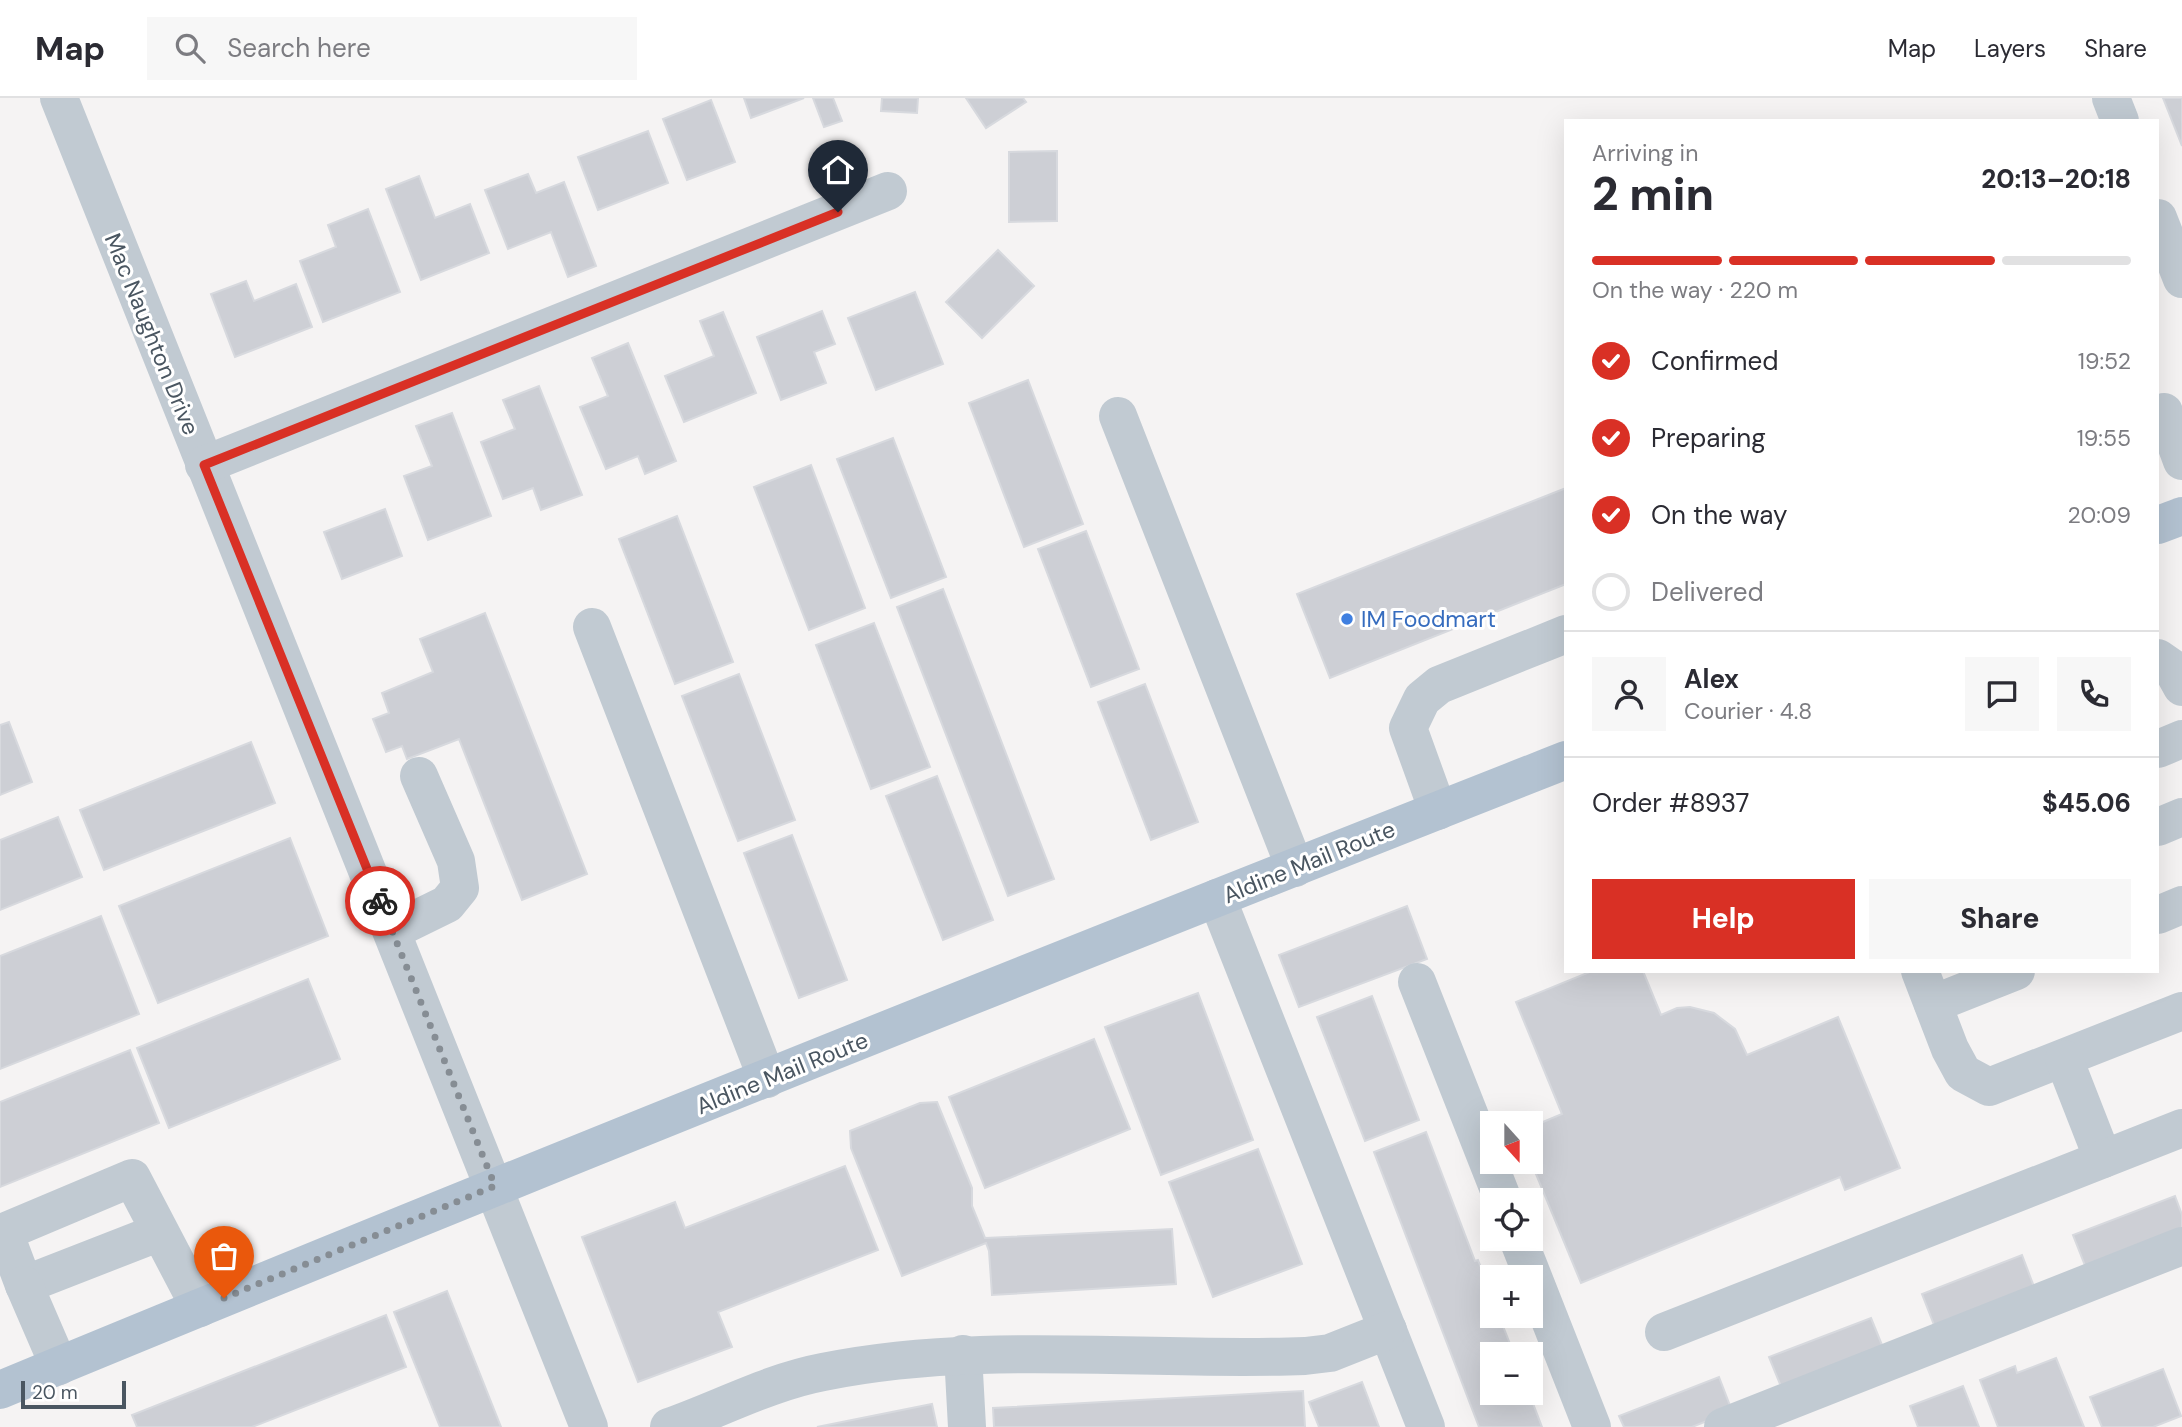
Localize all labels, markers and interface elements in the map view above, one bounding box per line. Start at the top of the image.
search box [147,17,637,80]
text: Map [35,27,105,70]
icon: search [171,29,209,67]
text: Search here [227,31,371,65]
text: Map [1888,33,1936,64]
text: Layers [1974,33,2046,64]
text: Share [2084,33,2147,64]
text: Arriving in [1592,138,1698,168]
pin [808,140,868,212]
icon: home [819,151,857,189]
text: 20:13–20:18 [1981,162,2131,196]
text: 2 min [1592,164,1714,224]
street label: Mac Naughton Drive [98,229,206,439]
text: On the way · 220 m [1592,275,1798,305]
icon: check [1592,342,1630,380]
text: Confirmed [1651,344,1778,378]
text: 19:52 [2078,346,2131,376]
icon: check [1592,419,1630,457]
text: Preparing [1651,421,1766,455]
text: 19:55 [2077,423,2131,453]
icon: check [1592,496,1630,534]
text: On the way [1651,498,1787,532]
text: 20:09 [2067,500,2131,530]
text: Delivered [1651,575,1764,609]
place label: IM Foodmart [1361,604,1496,634]
marker: IM Foodmart [1339,611,1355,627]
button: person [1592,657,1666,731]
button: chat [1965,657,2039,731]
button: phone [2057,657,2131,731]
text: Alex [1684,662,1739,696]
text: Courier · 4.8 [1684,696,1812,726]
text: Order #8937 [1592,786,1750,820]
text: $45.06 [2042,786,2131,820]
street label: Aldine Mail Route [1219,814,1399,910]
courier [345,866,415,936]
button: Help [1592,879,1855,959]
button: Share [1869,879,2131,959]
icon: bike [361,882,399,920]
street label: Aldine Mail Route [692,1025,872,1121]
north arrow [1480,1111,1544,1174]
map controls [1480,1111,1543,1405]
button: locate [1480,1188,1543,1251]
pin [194,1226,254,1298]
icon: bag [205,1237,243,1275]
button: + [1480,1265,1543,1328]
button: − [1480,1342,1543,1405]
scale bar [21,1378,126,1410]
text: 20 m [32,1380,78,1405]

